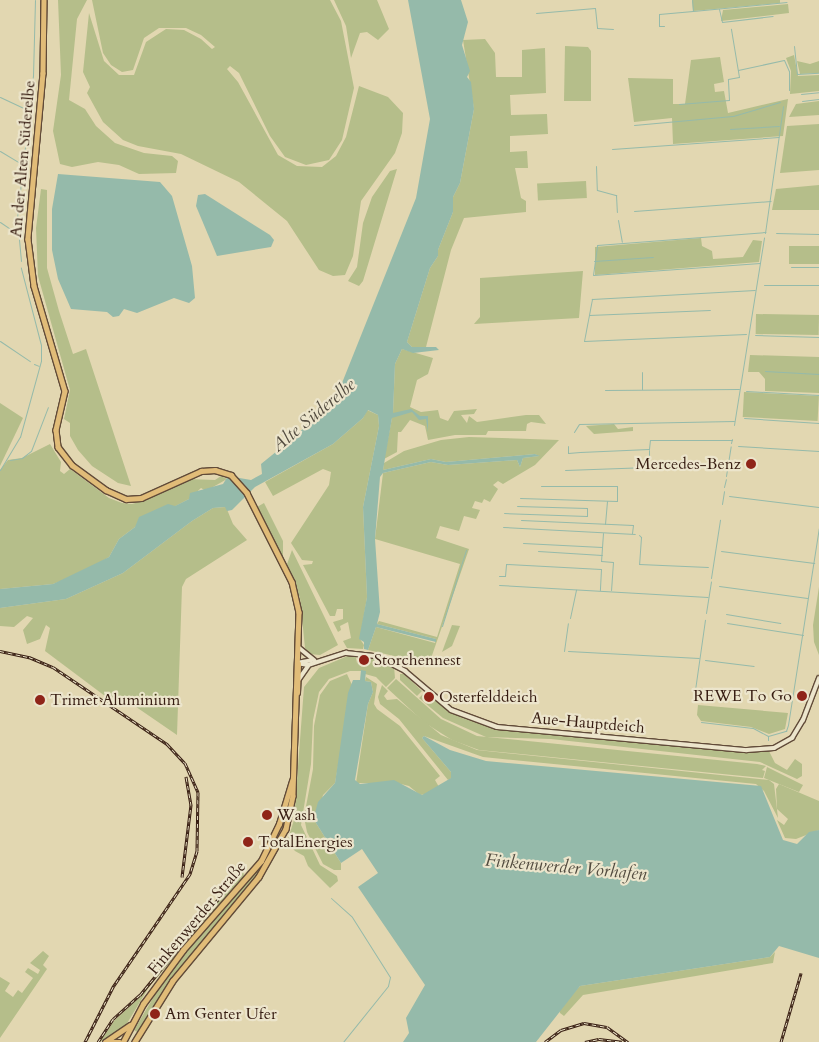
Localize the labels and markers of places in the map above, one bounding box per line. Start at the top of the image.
place label: Mercedes-Benz [636,454,741,474]
marker: Mercedes-Benz [745,458,757,470]
place label: Storchennest [374,650,461,670]
marker: Storchennest [358,654,370,666]
place label: REWE To Go [693,686,792,706]
place label: Osterfelddeich [439,687,537,707]
place label: Trimet Aluminium [50,690,180,710]
marker: REWE To Go [796,690,808,702]
marker: Osterfelddeich [423,691,435,703]
marker: Trimet Aluminium [34,694,46,706]
place label: Wash [277,805,316,825]
marker: Wash [261,809,273,821]
place label: TotalEnergies [258,832,353,852]
marker: TotalEnergies [242,836,254,848]
place label: Am Genter Ufer [165,1004,277,1024]
marker: Am Genter Ufer [149,1008,161,1020]

